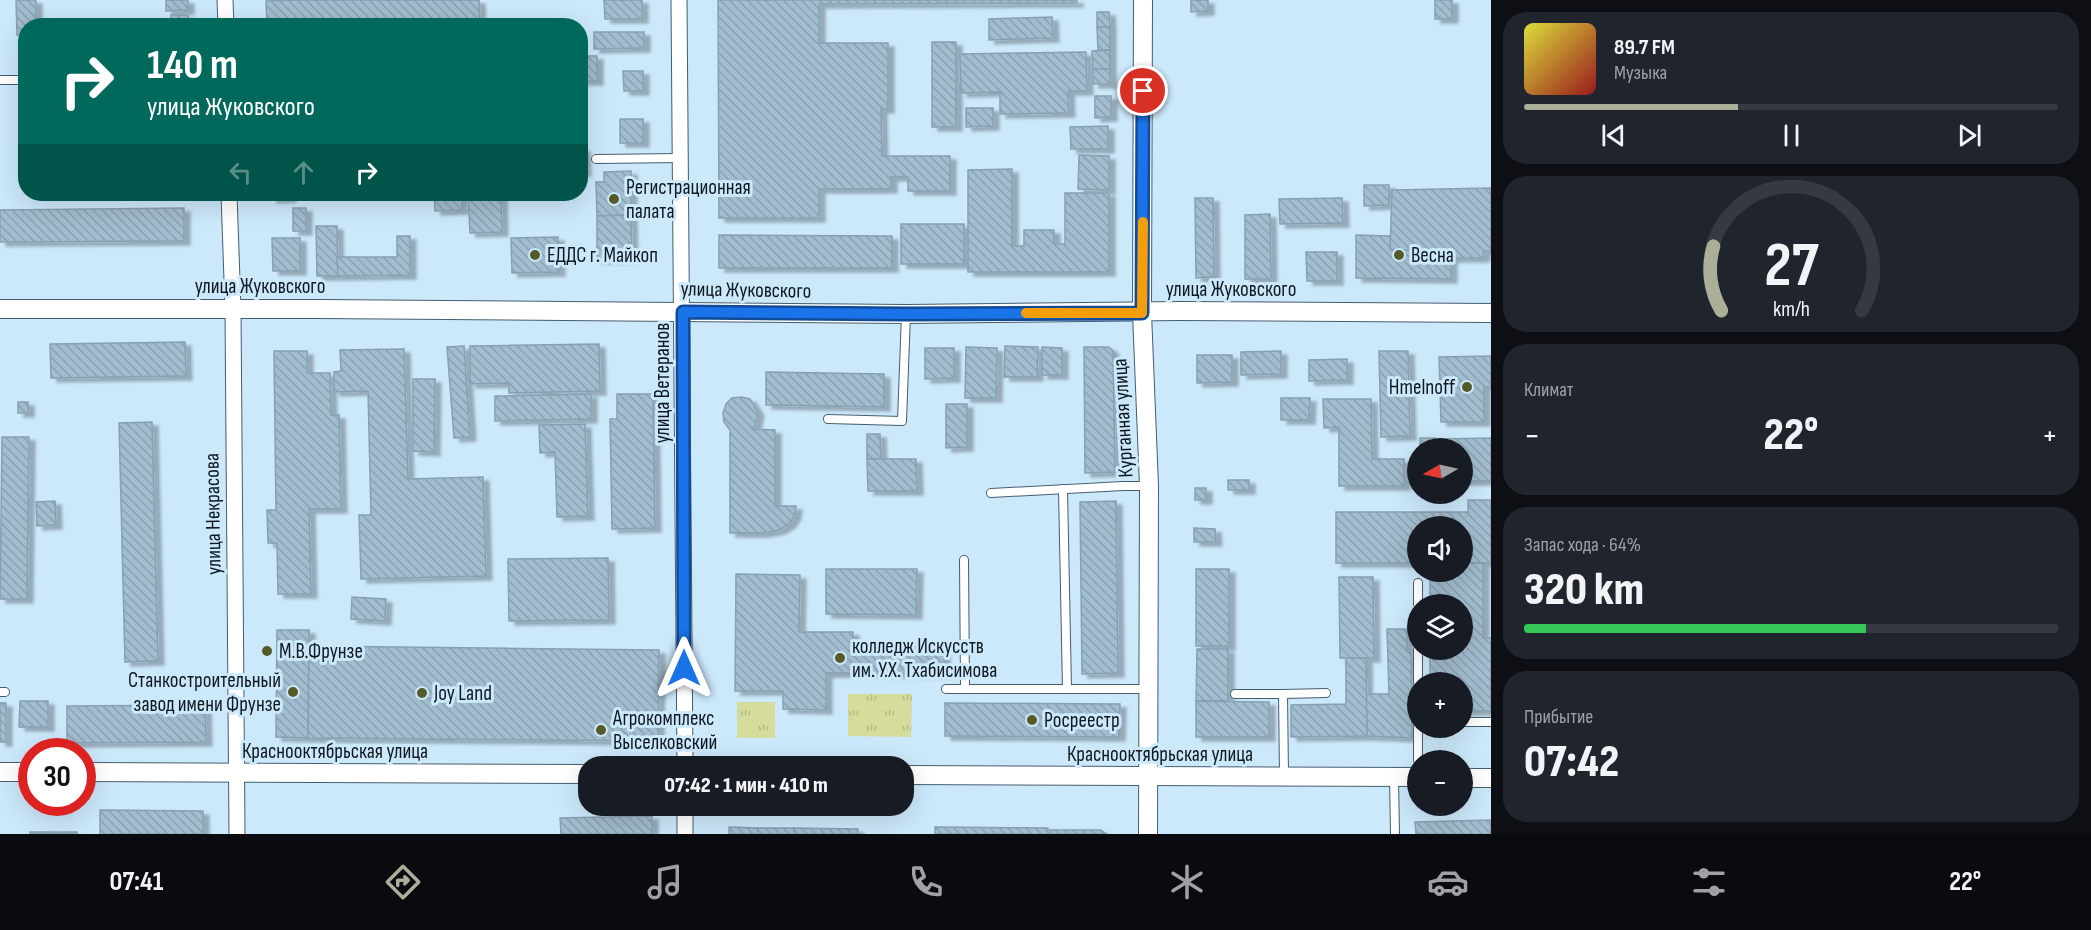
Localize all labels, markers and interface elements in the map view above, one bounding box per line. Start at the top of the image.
text: 89.7 FM [1614,34,1675,61]
text: 140 m [147,40,238,91]
icon: right [48,42,126,120]
text: Музыка [1614,61,1667,85]
pin [1117,65,1168,116]
icon: arrive [1126,74,1159,107]
text: улица Жуковского [147,91,315,123]
icon: previous [1597,119,1630,152]
icon: pause [1775,119,1808,152]
icon: next [1953,119,1986,152]
icon: left [224,156,257,189]
icon: ahead [287,156,320,189]
icon: right [350,156,383,189]
place label: Регистрационная палата [626,175,751,224]
marker: Регистрационная палата [607,192,621,206]
text: 27 [1764,229,1819,304]
place label: ЕДДС г. Майкоп [547,243,658,268]
place label: Весна [1411,243,1454,268]
marker: ЕДДС г. Майкоп [528,248,542,262]
marker: Весна [1392,248,1406,262]
street label: улица Жуковского [195,274,325,299]
street label: улица Жуковского [680,276,812,304]
street label: улица Жуковского [1166,277,1296,302]
text: km/h [1772,297,1810,322]
street label: улица Ветеранов [650,323,675,443]
street label: Курганная улица [1107,358,1139,478]
place label: Hmelnoff [1389,375,1456,400]
text: Климат [1524,378,1574,402]
marker: Hmelnoff [1460,380,1474,394]
text: 22° [1763,408,1819,463]
text: − [1524,416,1540,456]
text: + [2042,416,2058,456]
north arrow [1407,438,1473,504]
map controls [1407,438,1473,816]
street label: улица Некрасова [199,453,227,575]
button: sound [1407,516,1473,582]
text: Запас хода · 64% [1524,533,1641,557]
text: 320 km [1524,563,1644,618]
button: layers [1407,594,1473,660]
place label: колледж Искусств им. У.Х. Тхабисимова [852,634,997,683]
position arrow [652,636,716,700]
place label: М.В.Фрунзе [279,639,363,664]
marker: М.В.Фрунзе [260,644,274,658]
marker: колледж Искусств им. У.Х. Тхабисимова [833,651,847,665]
place label: Станкостроительный завод имени Фрунзе [128,668,281,717]
button: + [1407,672,1473,738]
place label: Joy Land [433,681,492,706]
marker: Станкостроительный завод имени Фрунзе [286,685,300,699]
marker: Joy Land [415,686,429,700]
text: Прибытие [1524,705,1593,729]
place label: Агрокомплекс Выселковский [612,706,717,755]
place label: Росреестр [1044,708,1120,733]
marker: Росреестр [1025,713,1039,727]
marker: Агрокомплекс Выселковский [594,723,608,737]
text: 07:42 [1524,735,1619,790]
speed limit sign: 30 [18,738,96,816]
street label: Краснооктябрьская улица [242,739,428,764]
street label: Краснооктябрьская улица [1067,742,1253,767]
button: − [1407,750,1473,816]
text: 07:42 · 1 мин · 410 m [664,772,828,799]
icon: directions [382,861,424,903]
icon: music [644,861,686,903]
icon: phone [905,861,947,903]
icon: climate [1166,861,1208,903]
icon: car [1427,861,1469,903]
icon: filters [1688,861,1730,903]
text: 07:41 [110,866,163,898]
text: 22° [1949,866,1981,898]

